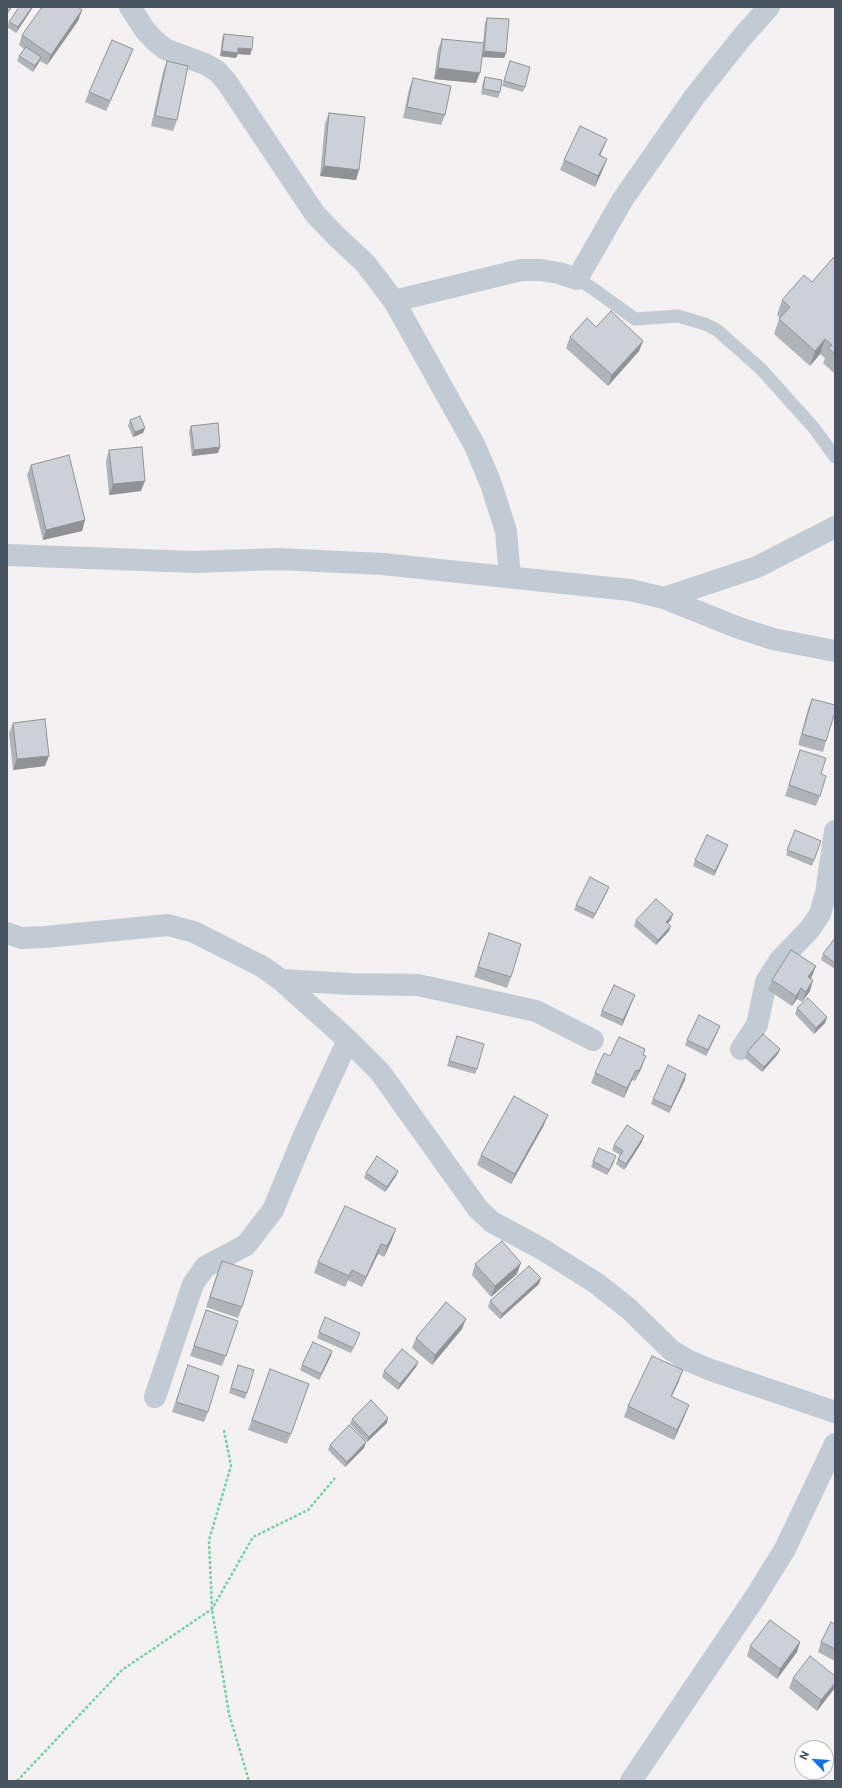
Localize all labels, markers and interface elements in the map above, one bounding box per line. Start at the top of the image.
north arrow [794,1740,834,1780]
text: N [796,1749,811,1762]

